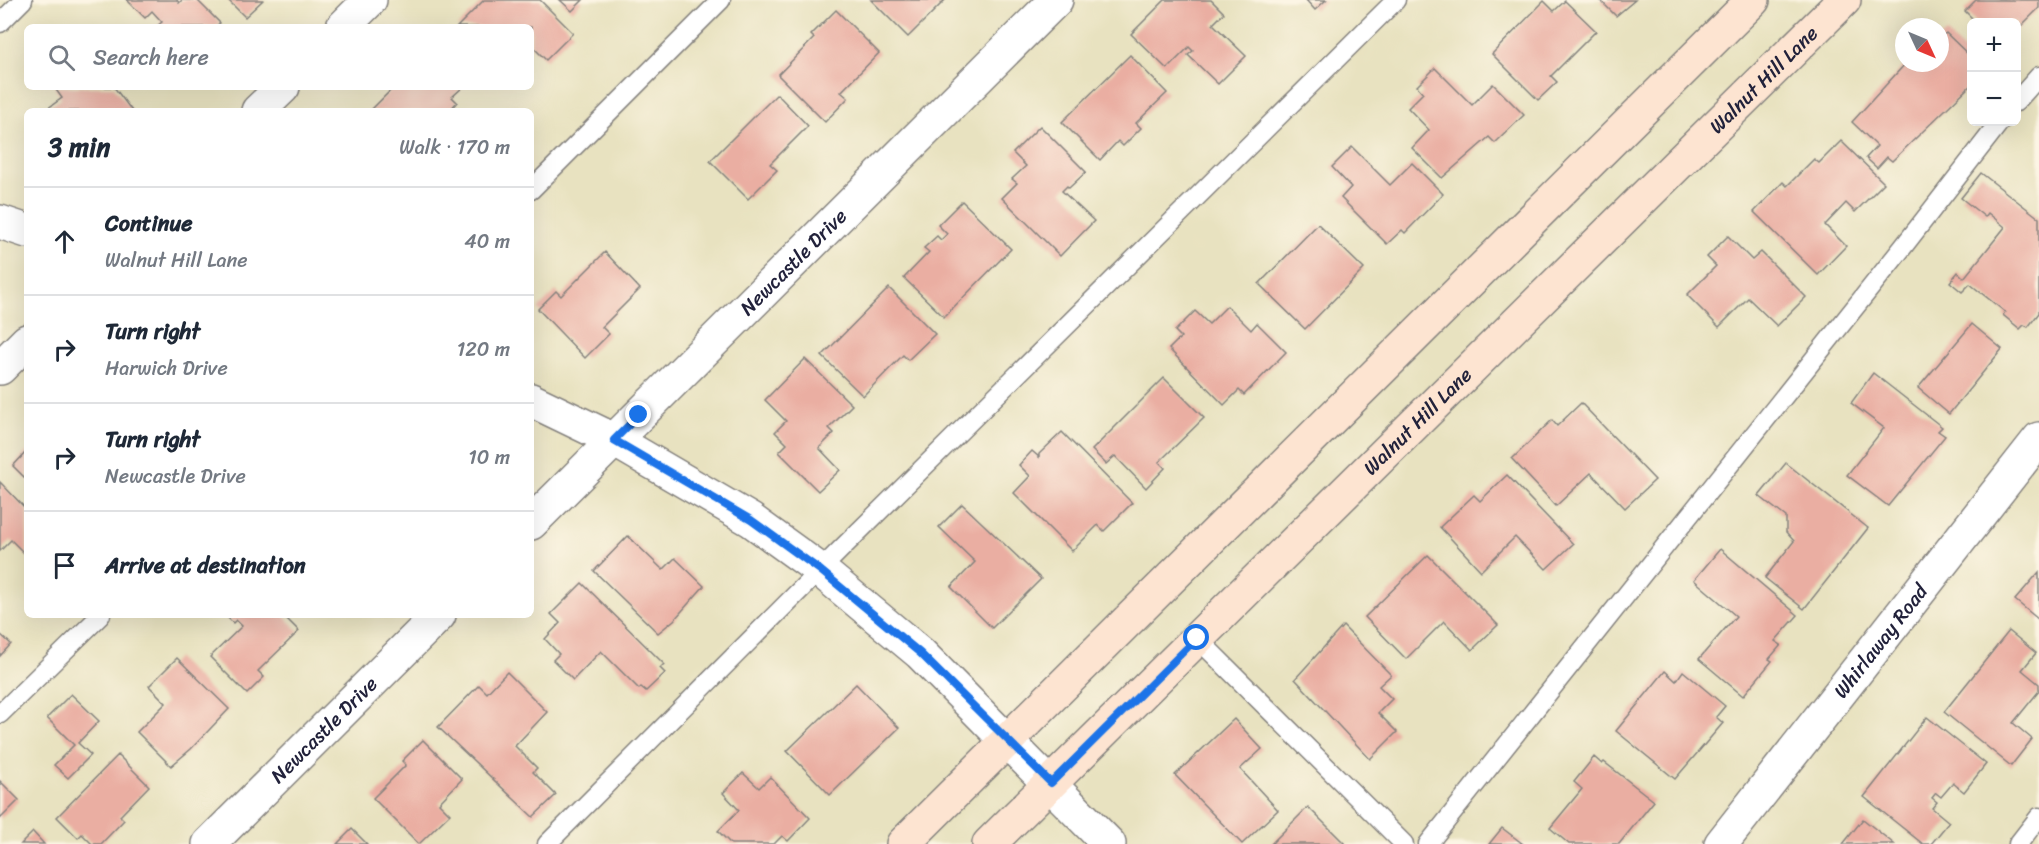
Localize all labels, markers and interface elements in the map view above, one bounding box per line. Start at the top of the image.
street label: Walnut Hill Lane [1700,17,1826,142]
north arrow [1895,18,1949,72]
map controls [1967,18,2021,126]
button: + [1967,18,2021,72]
search box [24,24,534,90]
text: Search here [93,38,209,77]
icon: search [45,41,78,74]
button: − [1967,72,2021,126]
text: 3 min [48,124,110,170]
text: Walk · 170 m [399,130,510,165]
street label: Newcastle Drive [731,200,855,324]
text: Continue [105,204,193,243]
text: 40 m [464,224,510,259]
icon: ahead [48,225,81,258]
text: Walnut Hill Lane [105,243,248,278]
text: Turn right [105,312,200,351]
text: 120 m [457,332,510,367]
icon: right [48,333,81,366]
text: Harwich Drive [105,351,228,386]
street label: Walnut Hill Lane [1354,359,1481,484]
route end [625,401,651,427]
text: Turn right [105,420,200,459]
text: 10 m [468,440,510,475]
icon: right [48,441,81,474]
text: Newcastle Drive [105,459,246,494]
text: Arrive at destination [105,546,306,585]
icon: arrive [48,549,81,582]
street label: Whirlaway Road [1824,575,1938,706]
route start [1183,624,1209,650]
street label: Newcastle Drive [262,668,386,792]

